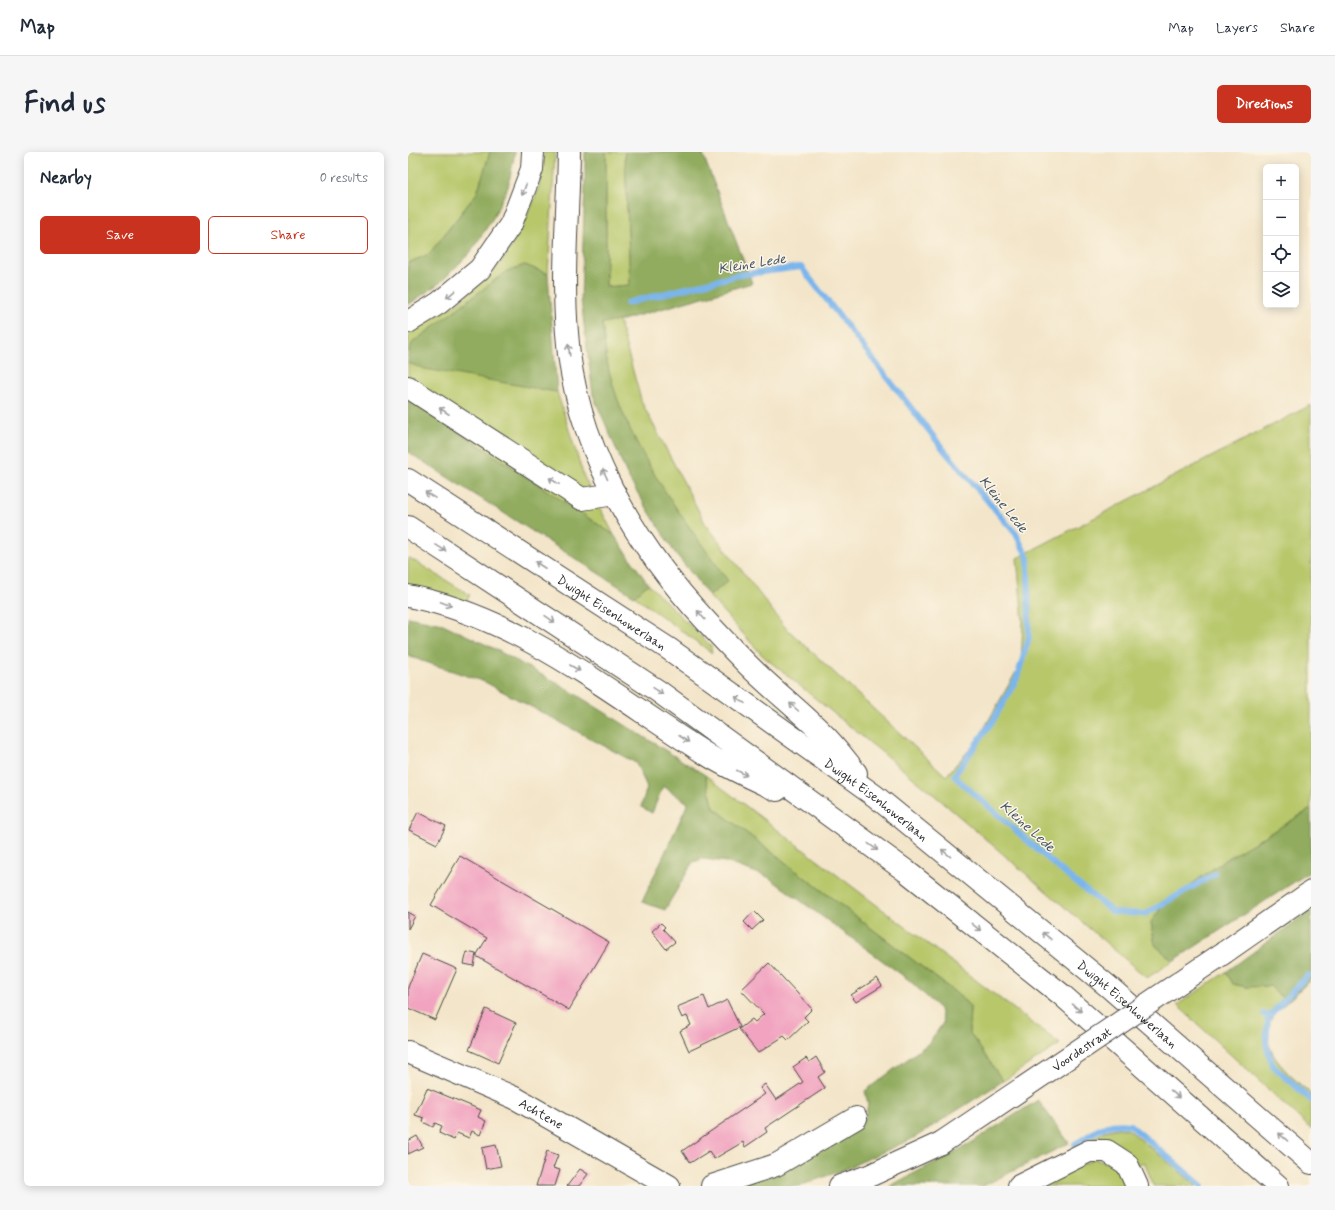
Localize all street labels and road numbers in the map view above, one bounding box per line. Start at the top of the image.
street label: Dwight Eisenhowerlaan [553,572,669,655]
street label: Dwight Eisenhowerlaan [820,755,931,846]
street label: Dwight Eisenhowerlaan [1073,957,1180,1053]
street label: Voordestraat [1049,1024,1115,1076]
street label: Achtene [516,1095,566,1134]

